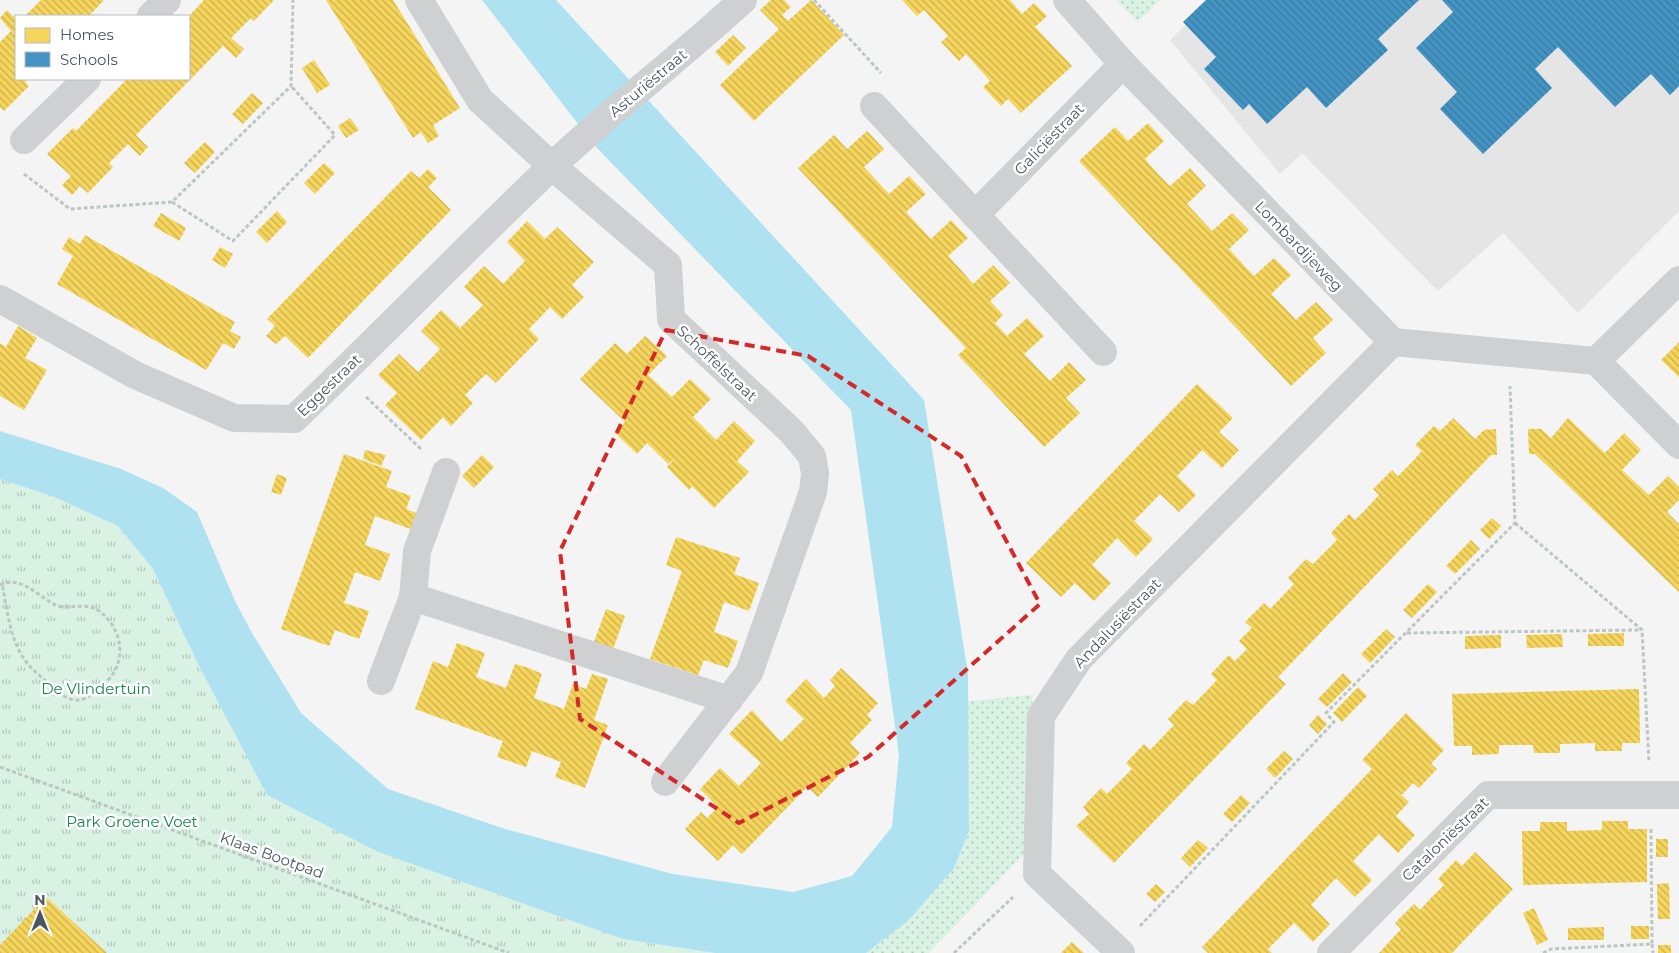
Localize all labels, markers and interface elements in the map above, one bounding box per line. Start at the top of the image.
legend [15,15,190,80]
text: Homes [60,25,114,44]
street label: Asturiëstraat [605,45,691,121]
text: Schools [60,50,118,69]
street label: Galiciëstraat [1010,99,1088,179]
street label: Lombardijeweg [1251,197,1347,295]
street label: Schoffelstraat [673,321,761,405]
street label: Eggestraat [293,350,365,420]
street label: Andalusiëstraat [1070,574,1164,672]
park label: De Vlindertuin [41,679,151,698]
street label: Cataloniëstraat [1398,793,1492,885]
park label: Park Groene Voet [66,812,198,831]
street label: Klaas Bootpad [218,827,326,883]
north arrow [15,888,65,938]
text: N [34,891,46,909]

